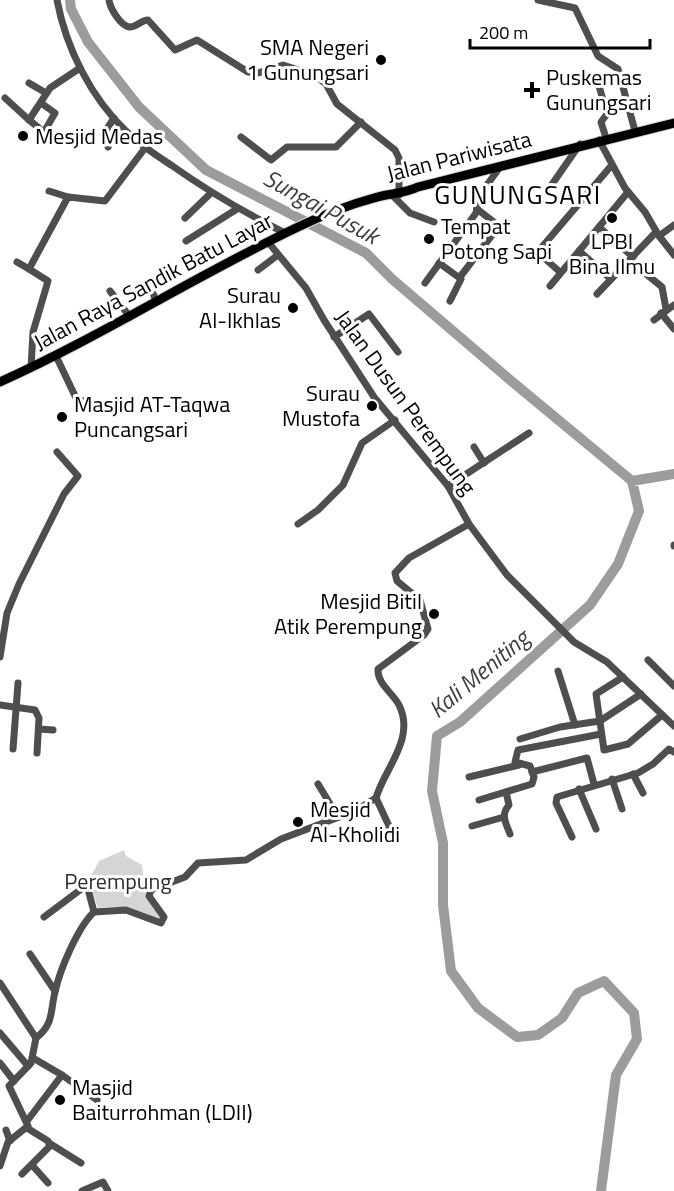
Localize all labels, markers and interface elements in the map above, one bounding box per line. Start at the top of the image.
scale bar [470,12,650,50]
text: 200 m [479,19,528,46]
place label: SMA Negeri 1 Gunungsari [246,30,369,89]
marker: SMA Negeri 1 Gunungsari [374,53,388,67]
place label: Puskemas Gunungsari [546,60,652,119]
marker: Puskemas Gunungsari [523,81,541,99]
place label: Mesjid Medas [35,119,163,153]
street label: Jalan Pariwisata [383,122,535,190]
marker: Mesjid Medas [16,129,30,143]
water label: Sungai Pusuk [257,160,389,254]
district label: GUNUNGSARI [434,175,602,214]
street label: Jalan Raya Sandik Batu Layar [27,203,279,359]
place label: Tempat Potong Sapi [441,209,552,268]
marker: LPBI Bina Ilmu [605,211,619,225]
place label: LPBI Bina Ilmu [569,224,655,283]
marker: Tempat Potong Sapi [422,232,436,246]
place label: Surau Al-Ikhlas [199,278,281,337]
marker: Surau Al-Ikhlas [286,301,300,315]
street label: Jalan Dusun Perempung [327,302,485,502]
place label: Surau Mustofa [282,376,360,435]
place label: Masjid AT-Taqwa Puncangsari [74,387,230,446]
marker: Surau Mustofa [365,399,379,413]
marker: Masjid AT-Taqwa Puncangsari [55,410,69,424]
place label: Mesjid Bitil Atik Perempung [274,584,422,643]
marker: Mesjid Bitil Atik Perempung [427,607,441,621]
water label: Kali Meniting [420,619,539,726]
place label: Mesjid Al-Kholidi [310,792,400,851]
marker: Mesjid Al-Kholidi [291,815,305,829]
park label: Perempung [64,864,172,898]
place label: Masjid Baiturrohman (LDII) [72,1070,252,1129]
marker: Masjid Baiturrohman (LDII) [53,1093,67,1107]

